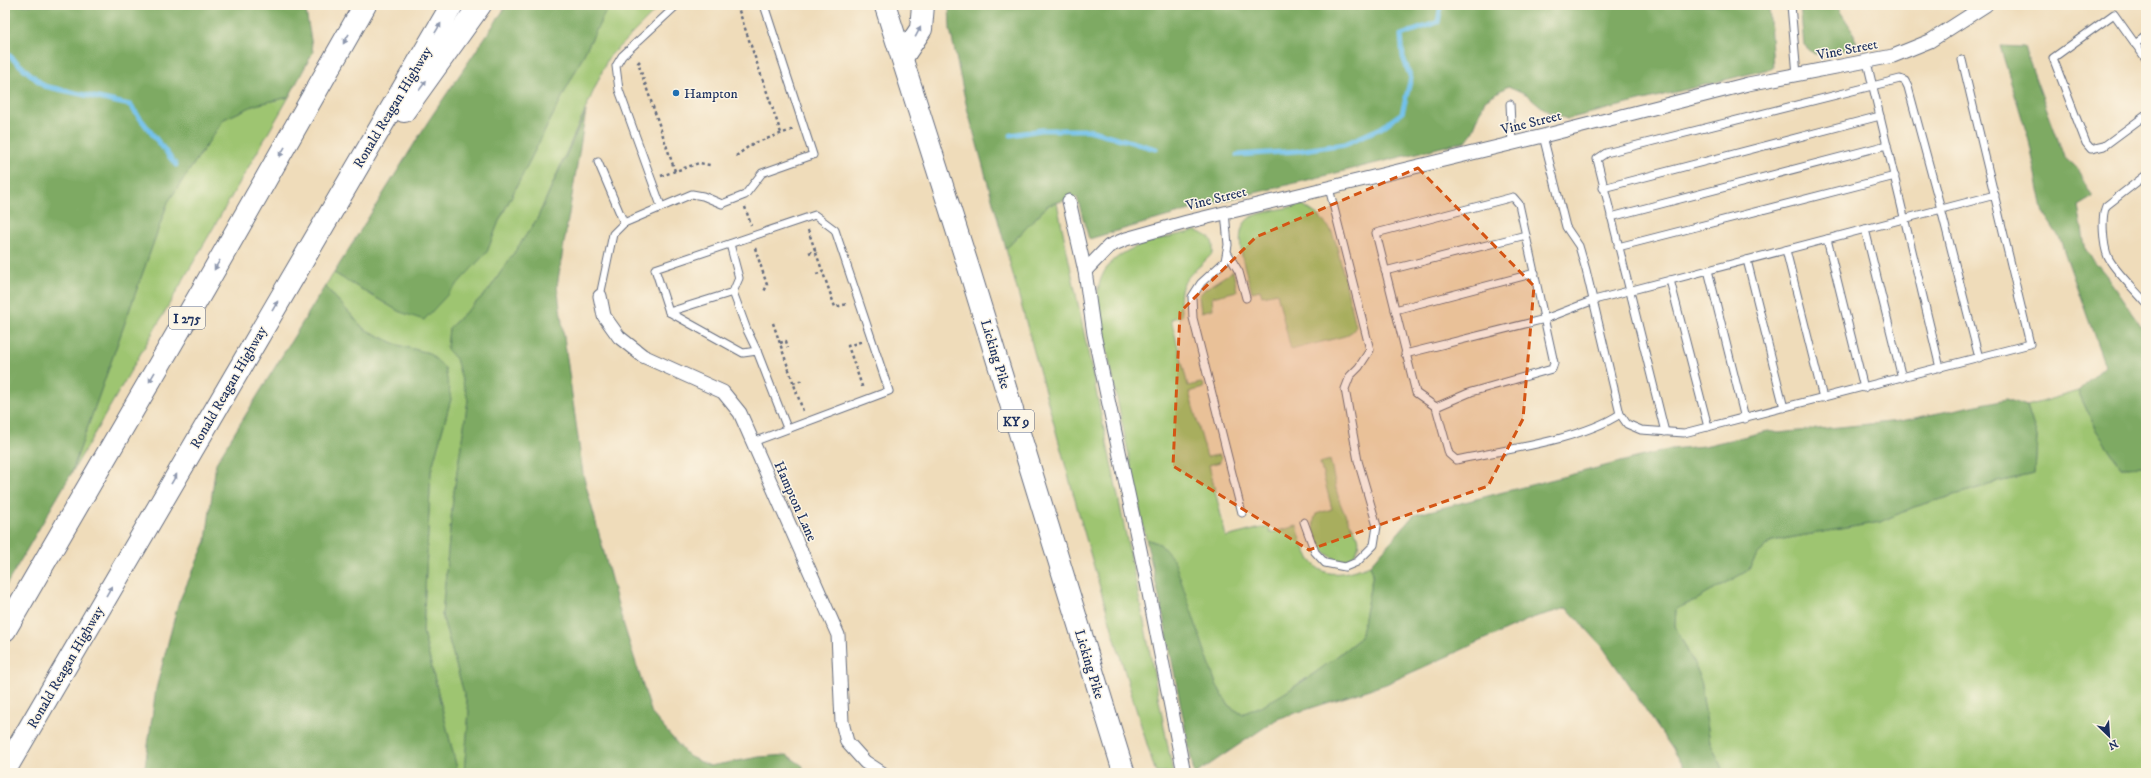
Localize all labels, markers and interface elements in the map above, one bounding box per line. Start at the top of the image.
one-way arrow [435,22,442,34]
one-way arrow [915,26,921,38]
one-way arrow [342,33,349,45]
street label: Vine Street [1814,35,1880,65]
street label: Ronald Reagan Highway [349,43,436,171]
one-way arrow [419,80,427,90]
place label: Hampton [684,85,739,103]
marker: Hampton [671,88,681,98]
street label: Vine Street [1498,107,1564,139]
one-way arrow [278,146,285,158]
street label: Vine Street [1183,183,1249,215]
one-way arrow [214,259,221,271]
one-way arrow [271,300,278,312]
road number: I 275 [169,307,205,329]
street label: Licking Pike [976,317,1014,391]
street label: Ronald Reagan Highway [186,323,271,452]
one-way arrow [149,371,156,383]
road number: KY 9 [998,410,1034,432]
street label: Hampton Lane [769,458,821,545]
one-way arrow [171,473,178,484]
one-way arrow [105,585,112,597]
street label: Ronald Reagan Highway [23,603,108,732]
street label: Licking Pike [1070,627,1108,701]
north arrow [2089,716,2129,756]
text: N [2106,736,2120,752]

